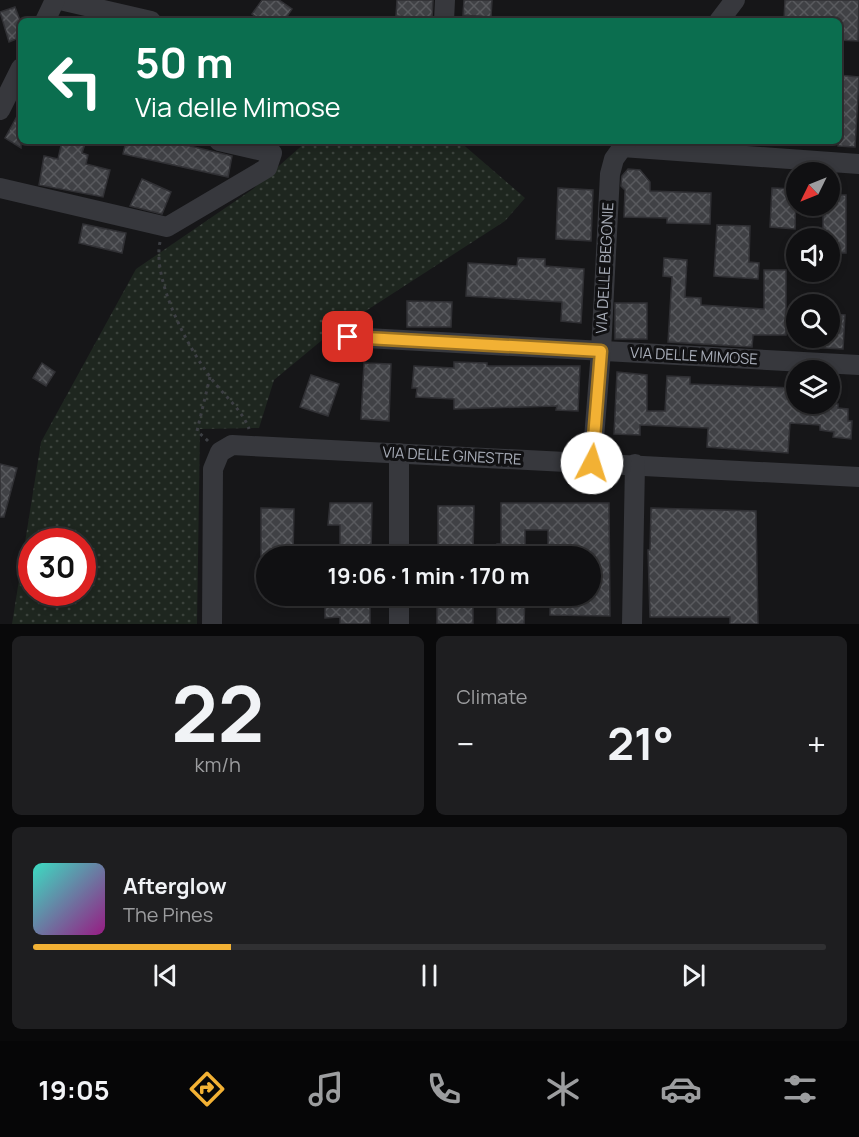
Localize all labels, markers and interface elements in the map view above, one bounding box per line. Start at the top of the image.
text: 50 m [135,33,233,91]
icon: left [36,42,114,120]
text: Via delle Mimose [135,88,341,125]
north arrow [786,162,840,216]
map controls [786,162,840,414]
street label: VIA DELLE BEGONIE [591,202,618,334]
button: sound [786,228,840,282]
button: search [786,294,840,348]
pin [322,311,373,362]
icon: arrive [331,320,364,353]
street label: VIA DELLE MIMOSE [630,342,758,369]
button: layers [786,360,840,414]
position arrow [560,431,624,495]
street label: VIA DELLE GINESTRE [382,441,522,470]
speed limit sign: 30 [18,528,96,606]
text: 19:06 · 1 min · 170 m [327,561,530,591]
text: 22 [171,659,264,765]
text: Climate [457,683,528,710]
text: 21° [607,712,674,774]
text: − [457,721,474,766]
text: + [807,721,826,766]
text: km/h [194,751,241,778]
text: Afterglow [123,871,227,901]
text: The Pines [123,901,213,928]
icon: previous [149,959,182,992]
icon: pause [413,959,446,992]
icon: next [677,959,710,992]
icon: directions [186,1068,228,1110]
icon: music [305,1068,347,1110]
icon: phone [423,1068,465,1110]
icon: climate [542,1068,584,1110]
icon: car [660,1068,702,1110]
icon: filters [779,1068,821,1110]
text: 19:05 [38,1071,110,1108]

